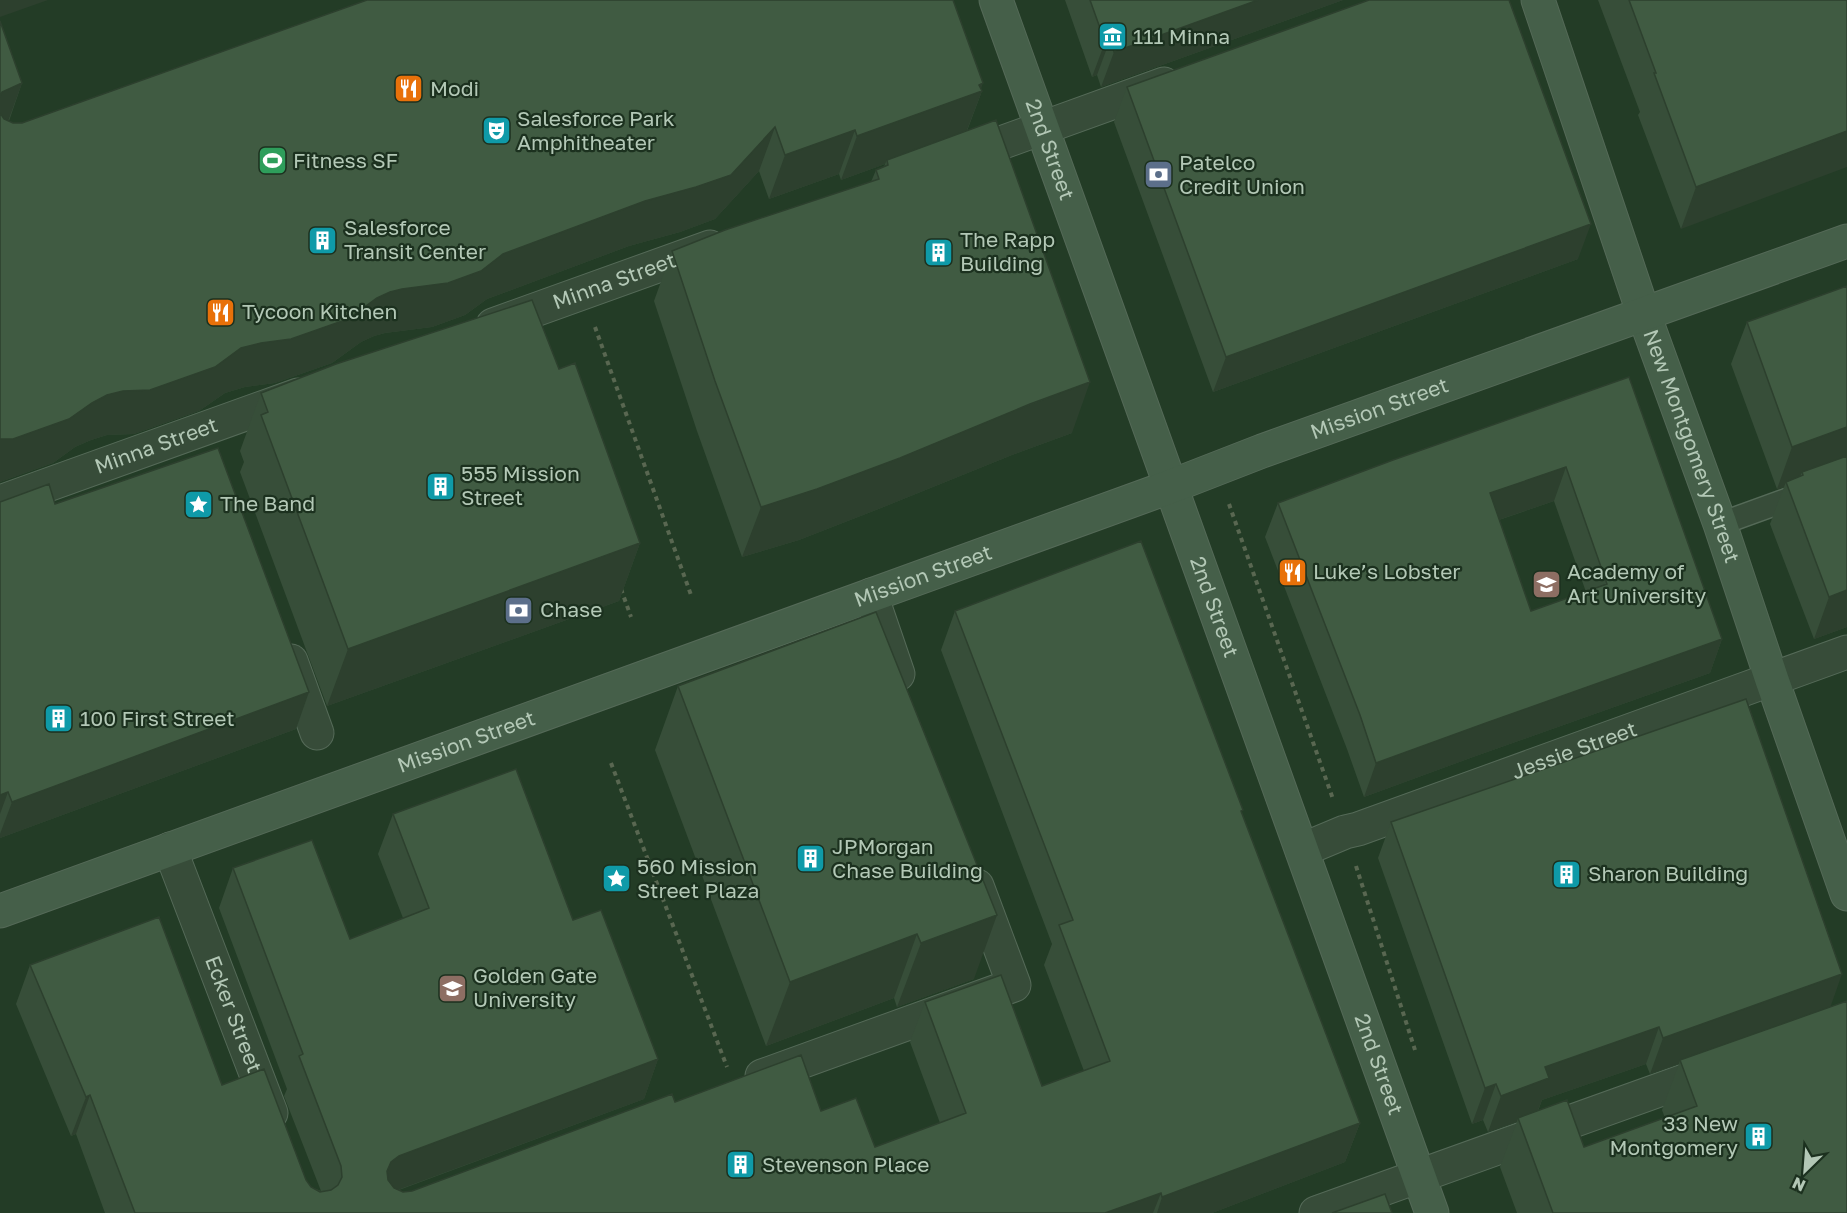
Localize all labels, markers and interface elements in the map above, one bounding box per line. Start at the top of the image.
museum icon: 111 Minna [1096,21,1128,53]
place label: 111 Minna [1133,23,1230,49]
restaurant icon: Modi [393,73,425,105]
place label: Modi [430,75,479,101]
street label: 2nd Street [1021,95,1081,203]
place label: Salesforce Park Amphitheater [517,105,675,155]
theatre icon: Salesforce Park Amphitheater [480,115,512,147]
sports icon: Fitness SF [256,145,288,177]
place label: Fitness SF [293,147,398,173]
place label: Patelco Credit Union [1179,149,1305,199]
bank icon: Patelco Credit Union [1142,159,1174,191]
place label: Salesforce Transit Center [344,214,486,264]
building icon: Salesforce Transit Center [307,224,339,256]
place label: The Rapp Building [960,226,1055,276]
building icon: The Rapp Building [923,236,955,268]
street label: Minna Street [549,246,679,314]
restaurant icon: Tycoon Kitchen [205,296,237,328]
place label: Tycoon Kitchen [242,298,397,324]
street label: New Montgomery Street [1638,326,1746,566]
street label: Mission Street [1307,371,1452,445]
street label: Minna Street [91,411,221,479]
place label: 555 Mission Street [461,460,580,510]
building icon: 555 Mission Street [424,470,456,502]
place icon: The Band [183,488,215,520]
place label: The Band [220,490,315,516]
street label: Mission Street [850,538,995,612]
street label: 2nd Street [1185,553,1245,661]
restaurant icon: Luke’s Lobster [1276,556,1308,588]
place label: Luke’s Lobster [1313,558,1461,584]
place label: Academy of Art University [1567,558,1706,608]
school or university icon: Academy of Art University [1530,568,1562,600]
bank icon: Chase [503,594,535,626]
place label: Chase [540,596,602,622]
building icon: 100 First Street [43,703,75,735]
street label: Mission Street [394,704,538,778]
place label: 100 First Street [80,705,235,731]
street label: Jessie Street [1508,715,1640,784]
place label: JPMorgan Chase Building [832,833,983,883]
building icon: JPMorgan Chase Building [795,843,827,875]
place label: 560 Mission Street Plaza [637,853,759,903]
building icon: Sharon Building [1551,858,1583,890]
place label: Sharon Building [1588,860,1748,886]
place icon: 560 Mission Street Plaza [600,863,632,895]
street label: Ecker Street [200,952,268,1076]
place label: Golden Gate University [473,962,597,1012]
school or university icon: Golden Gate University [436,972,468,1004]
street label: 2nd Street [1349,1010,1410,1118]
place label: 33 New Montgomery [1609,1110,1738,1160]
building icon: 33 New Montgomery [1743,1120,1775,1152]
north arrow [1775,1141,1835,1201]
building icon: Stevenson Place [725,1149,757,1181]
place label: Stevenson Place [762,1151,929,1177]
text: N [1789,1173,1808,1196]

